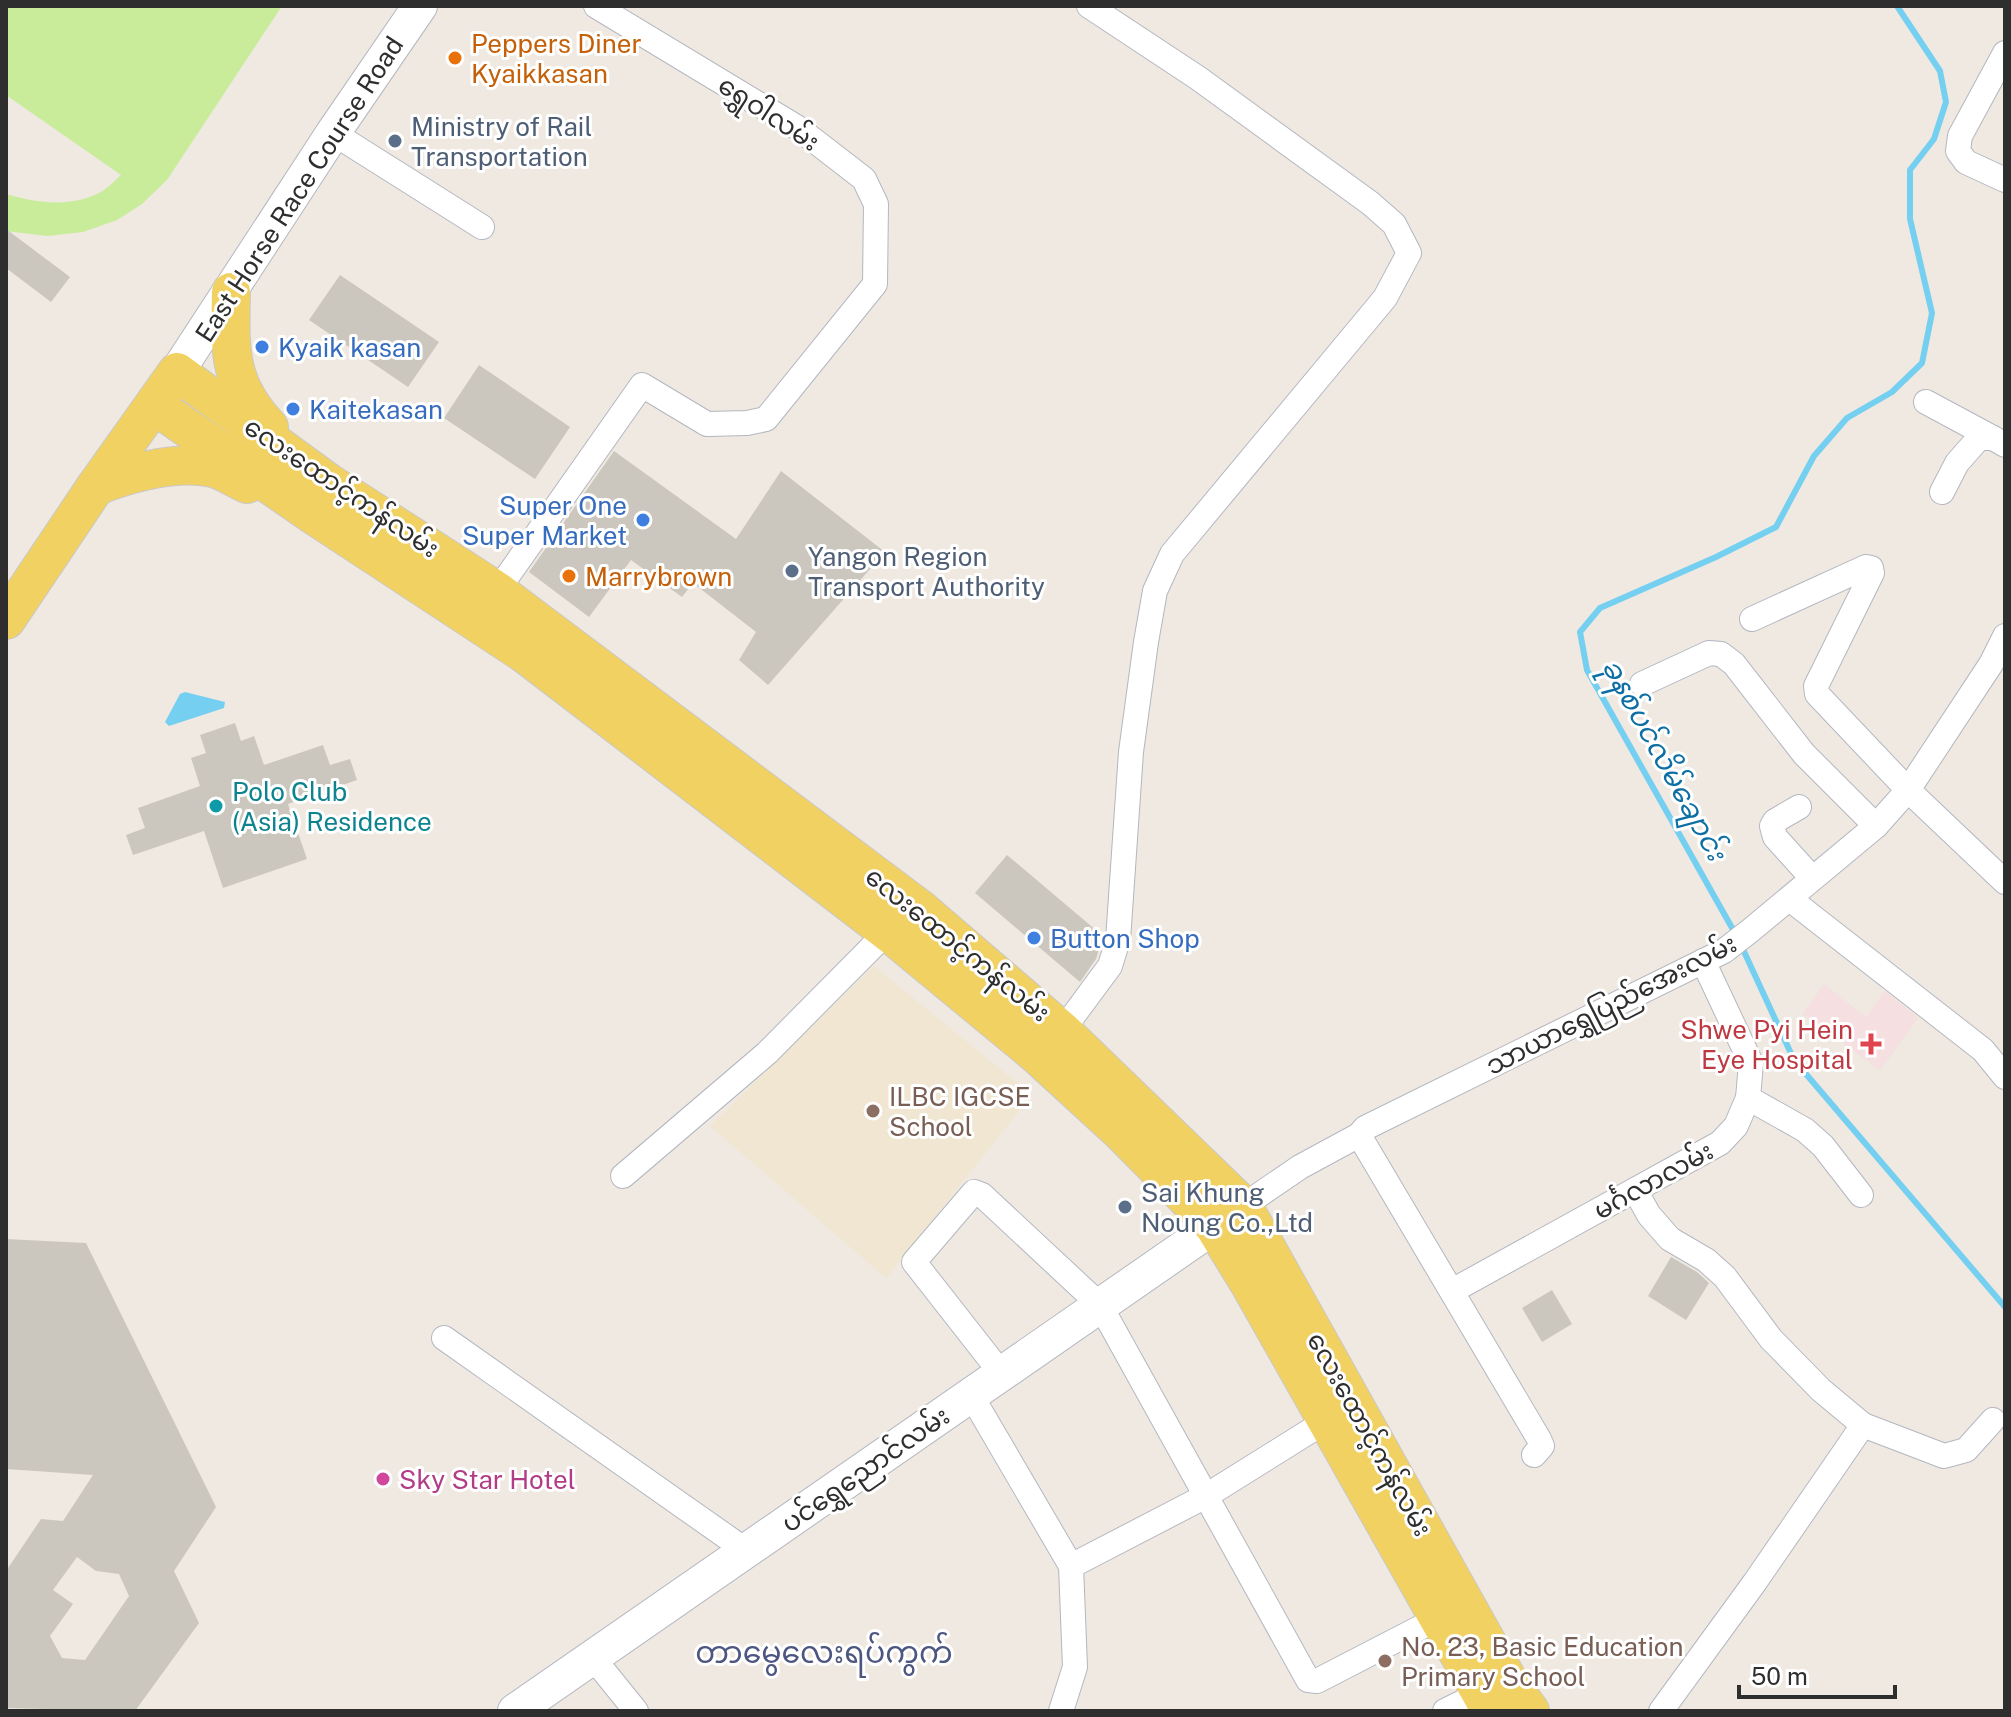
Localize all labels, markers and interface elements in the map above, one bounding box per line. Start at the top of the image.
place label: Peppers Diner Kyaikkasan [471,28,642,89]
street label: East Horse Race Course Road [188,30,410,348]
marker: Peppers Diner Kyaikkasan [446,49,464,67]
street label: ရွှေဝါလမ်း [709,68,826,162]
place label: Ministry of Rail Transportation [411,111,592,172]
marker: Ministry of Rail Transportation [386,132,404,150]
place label: Kyaik kasan [278,332,421,363]
marker: Kyaik kasan [253,338,271,356]
place label: Kaitekasan [309,394,443,425]
marker: Kaitekasan [284,400,302,418]
street label: လေးထောင့်ကန်လမ်း [235,409,446,569]
place label: Super One Super Market [462,490,627,551]
marker: Super One Super Market [634,511,652,529]
place label: Yangon Region Transport Authority [808,541,1045,602]
place label: Marrybrown [585,561,732,592]
marker: Yangon Region Transport Authority [783,562,801,580]
marker: Marrybrown [560,567,578,585]
water label: ခုနစ်ပင်လိမ်ချောင်း [1589,651,1737,871]
place label: Polo Club (Asia) Residence [232,776,432,837]
marker: Polo Club (Asia) Residence [207,797,225,815]
street label: လေးထောင့်ကန်လမ်း [856,859,1057,1033]
place label: Button Shop [1050,923,1200,954]
street label: သာယာရွှေပြည်အေးလမ်း [1480,926,1744,1086]
marker: Button Shop [1025,929,1043,947]
place label: Shwe Pyi Hein Eye Hospital [1680,1014,1853,1075]
marker: Shwe Pyi Hein Eye Hospital [1860,1033,1882,1055]
place label: ILBC IGCSE School [889,1081,1031,1142]
marker: ILBC IGCSE School [864,1102,882,1120]
street label: မင်္ဂလာလမ်း [1587,1134,1718,1226]
place label: Sai Khung Noung Co.,Ltd [1141,1177,1313,1238]
marker: Sai Khung Noung Co.,Ltd [1116,1198,1134,1216]
street label: လေးထောင့်ကန်လမ်း [1296,1326,1440,1544]
street label: ပင်ရွှေညောင်လမ်း [774,1399,958,1543]
place label: Sky Star Hotel [399,1464,576,1495]
marker: Sky Star Hotel [374,1470,392,1488]
district label: တာမွေလေးရပ်ကွက် [695,1631,953,1678]
place label: No. 23, Basic Education Primary School [1401,1631,1684,1692]
scale bar [1739,1649,1895,1699]
marker: No. 23, Basic Education Primary School [1376,1652,1394,1670]
text: 50 m [1751,1662,1808,1690]

